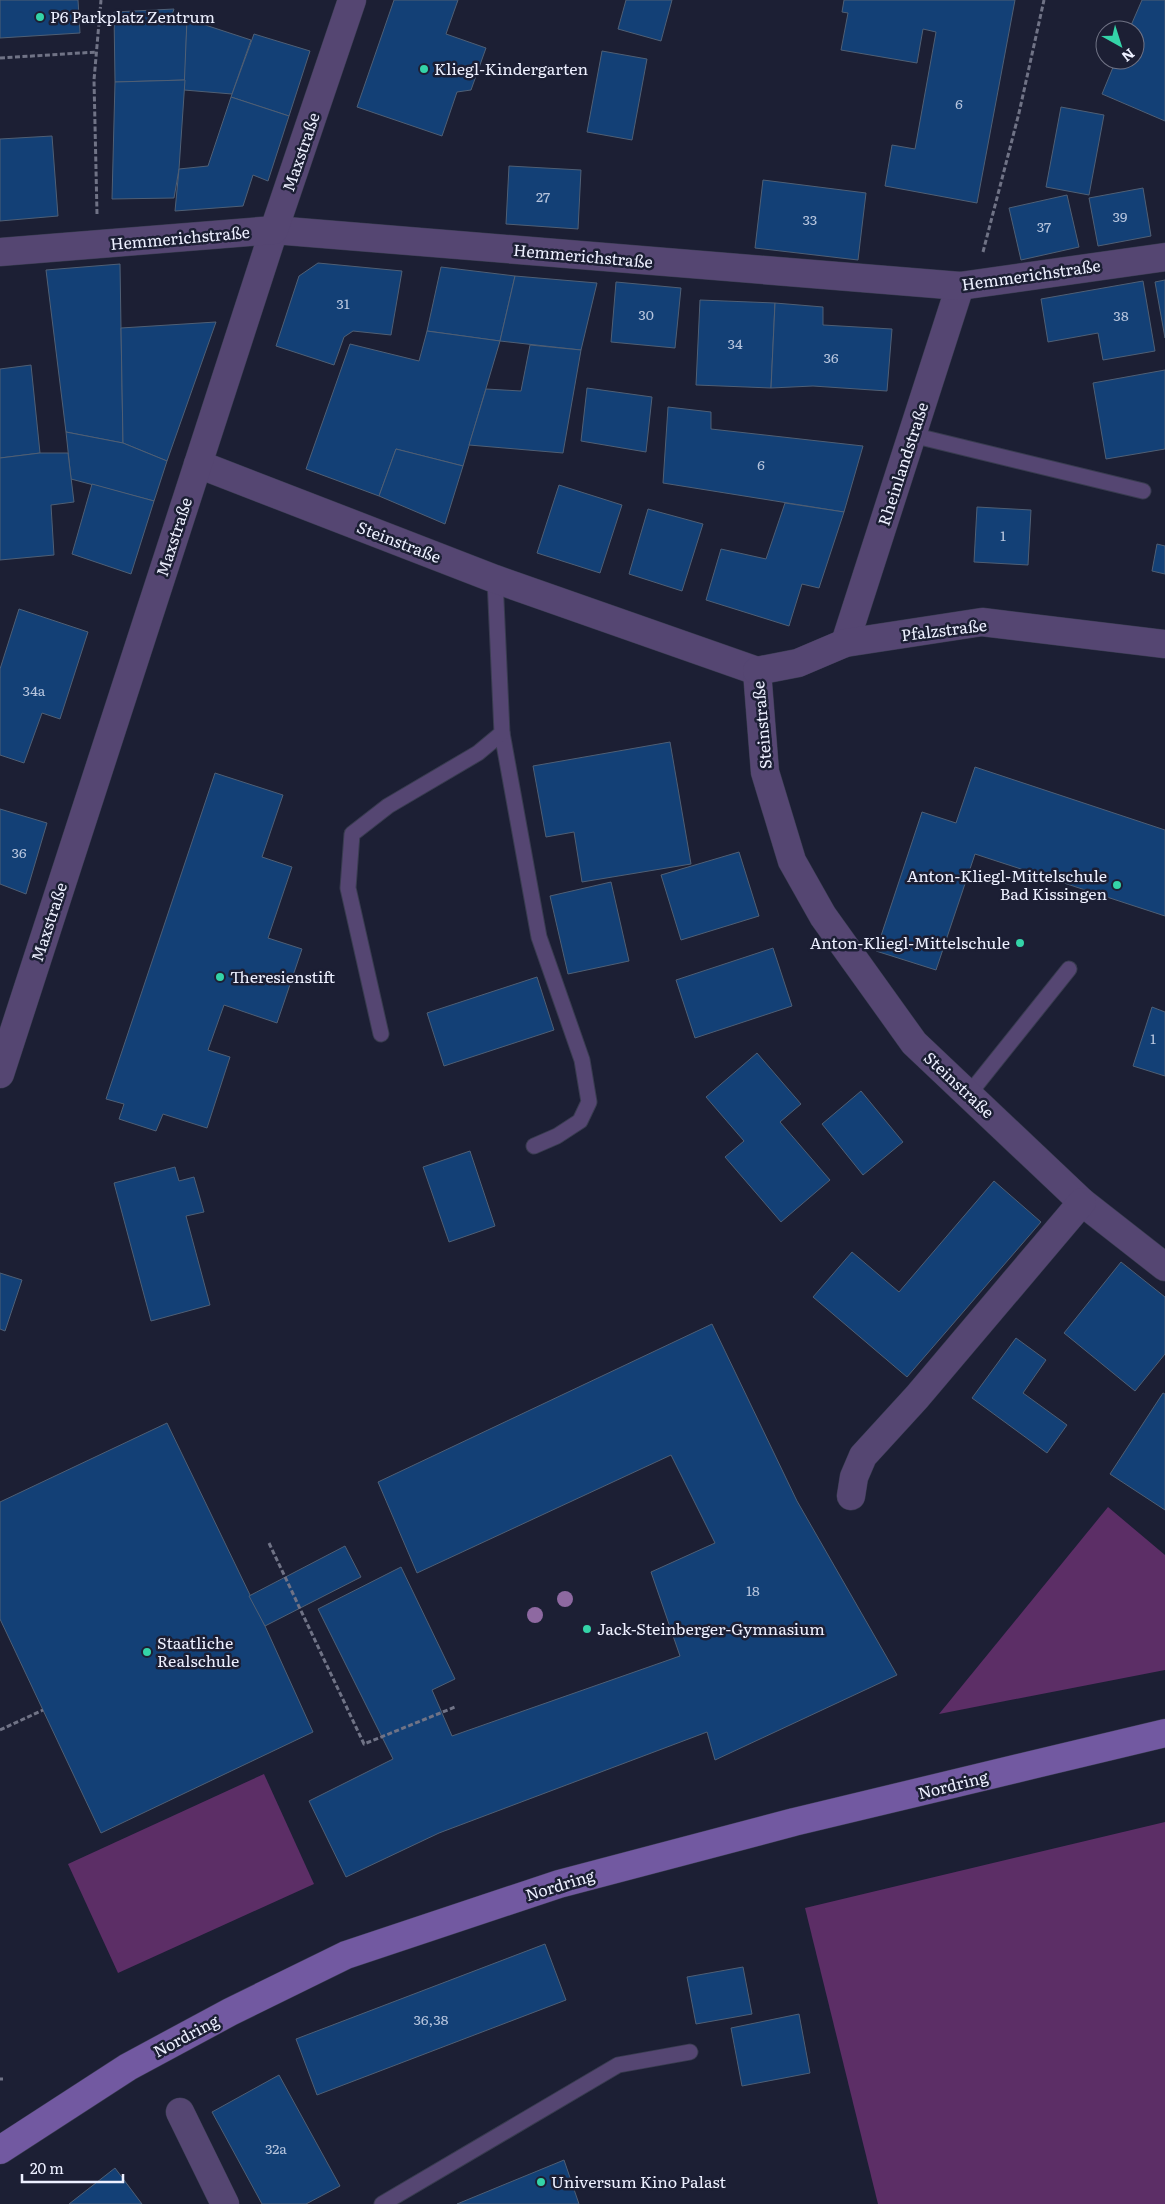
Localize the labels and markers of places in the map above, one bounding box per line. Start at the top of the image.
place label: P6 Parkplatz Zentrum [50,4,216,28]
marker: P6 Parkplatz Zentrum [34,11,46,23]
place label: Kliegl-Kindergarten [434,56,588,80]
marker: Kliegl-Kindergarten [418,63,430,75]
place label: Anton-Kliegl-Mittelschule Bad Kissingen [907,863,1107,905]
marker: Anton-Kliegl-Mittelschule Bad Kissingen [1111,879,1123,891]
place label: Anton-Kliegl-Mittelschule [810,930,1010,954]
marker: Anton-Kliegl-Mittelschule [1014,937,1026,949]
place label: Theresienstift [230,964,335,988]
marker: Theresienstift [214,971,226,983]
place label: Jack-Steinberger-Gymnasium [597,1616,825,1640]
marker: Jack-Steinberger-Gymnasium [581,1623,593,1635]
place label: Staatliche Realschule [157,1630,239,1672]
marker: Staatliche Realschule [141,1646,153,1658]
place label: Universum Kino Palast [551,2169,726,2193]
marker: Universum Kino Palast [535,2176,547,2188]

